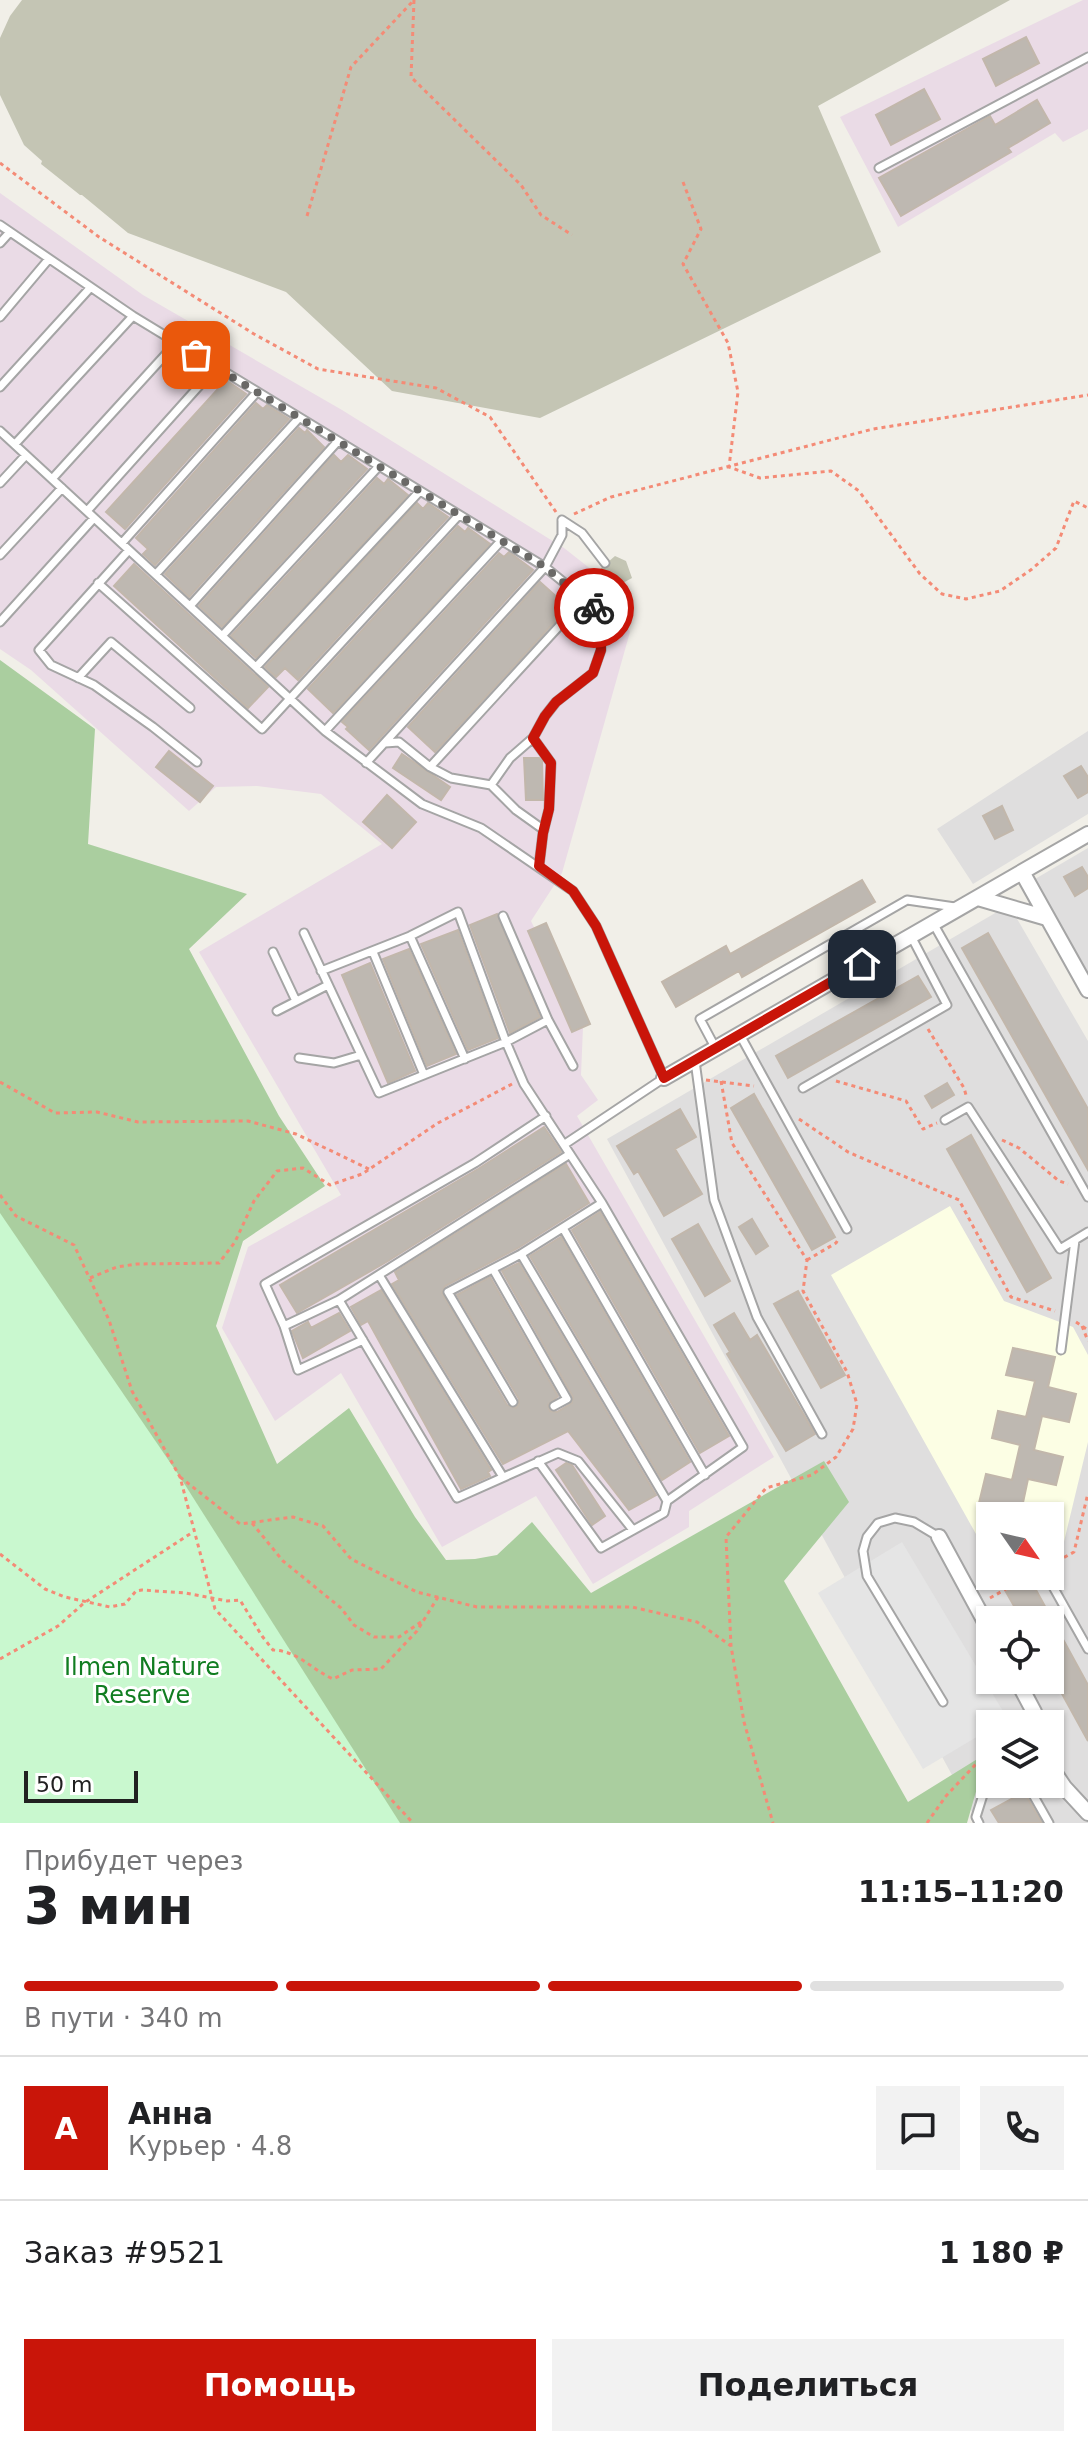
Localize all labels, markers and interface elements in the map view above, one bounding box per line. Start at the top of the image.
pin [162,321,230,389]
icon: bag [174,333,218,377]
courier [554,568,634,648]
icon: bike [572,586,616,630]
pin [828,930,896,998]
icon: home [840,942,884,986]
north arrow [976,1502,1064,1590]
map controls [976,1502,1064,1798]
button: locate [976,1606,1064,1694]
park label: Ilmen Nature Reserve [64,1653,220,1709]
button: layers [976,1710,1064,1798]
scale bar [24,1767,138,1803]
text: 50 m [36,1772,92,1797]
text: Прибудет через [24,1846,243,1876]
text: 11:15–11:20 [858,1874,1064,1909]
text: 3 мин [24,1876,193,1936]
text: В пути · 340 m [24,2003,223,2033]
button: chat [876,2086,960,2170]
button: phone [980,2086,1064,2170]
text: Анна [128,2096,213,2131]
text: А [54,2111,78,2146]
text: Курьер · 4.8 [128,2131,292,2161]
text: Заказ #9521 [24,2235,225,2270]
text: 1 180 ₽ [939,2235,1064,2270]
button: Помощь [24,2339,536,2431]
button: Поделиться [552,2339,1064,2431]

